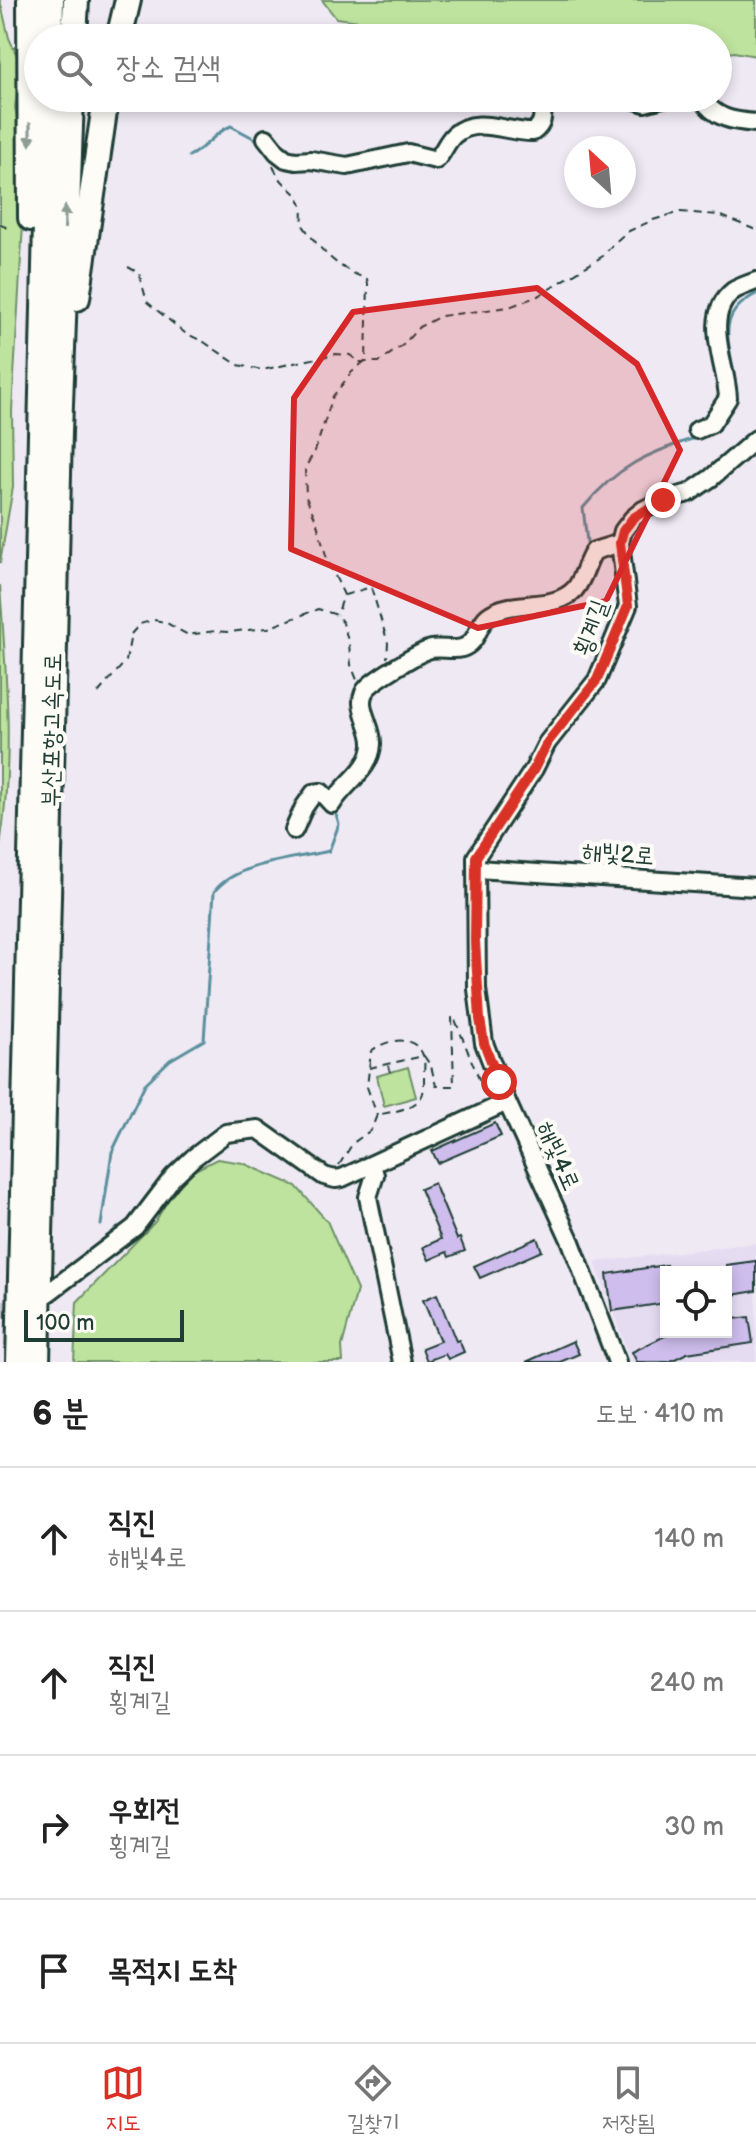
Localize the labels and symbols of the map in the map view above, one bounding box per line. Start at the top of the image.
one-way arrow [24,122,36,147]
north arrow [564,136,636,208]
one-way arrow [59,204,72,229]
route end [645,482,681,518]
street label: 횡계길 [567,596,615,660]
street label: 부산포항고속도로 [36,653,68,807]
street label: 해빛2로 [581,837,655,871]
route start [481,1064,517,1100]
street label: 해빛4로 [530,1117,586,1195]
scale bar [24,1306,184,1342]

